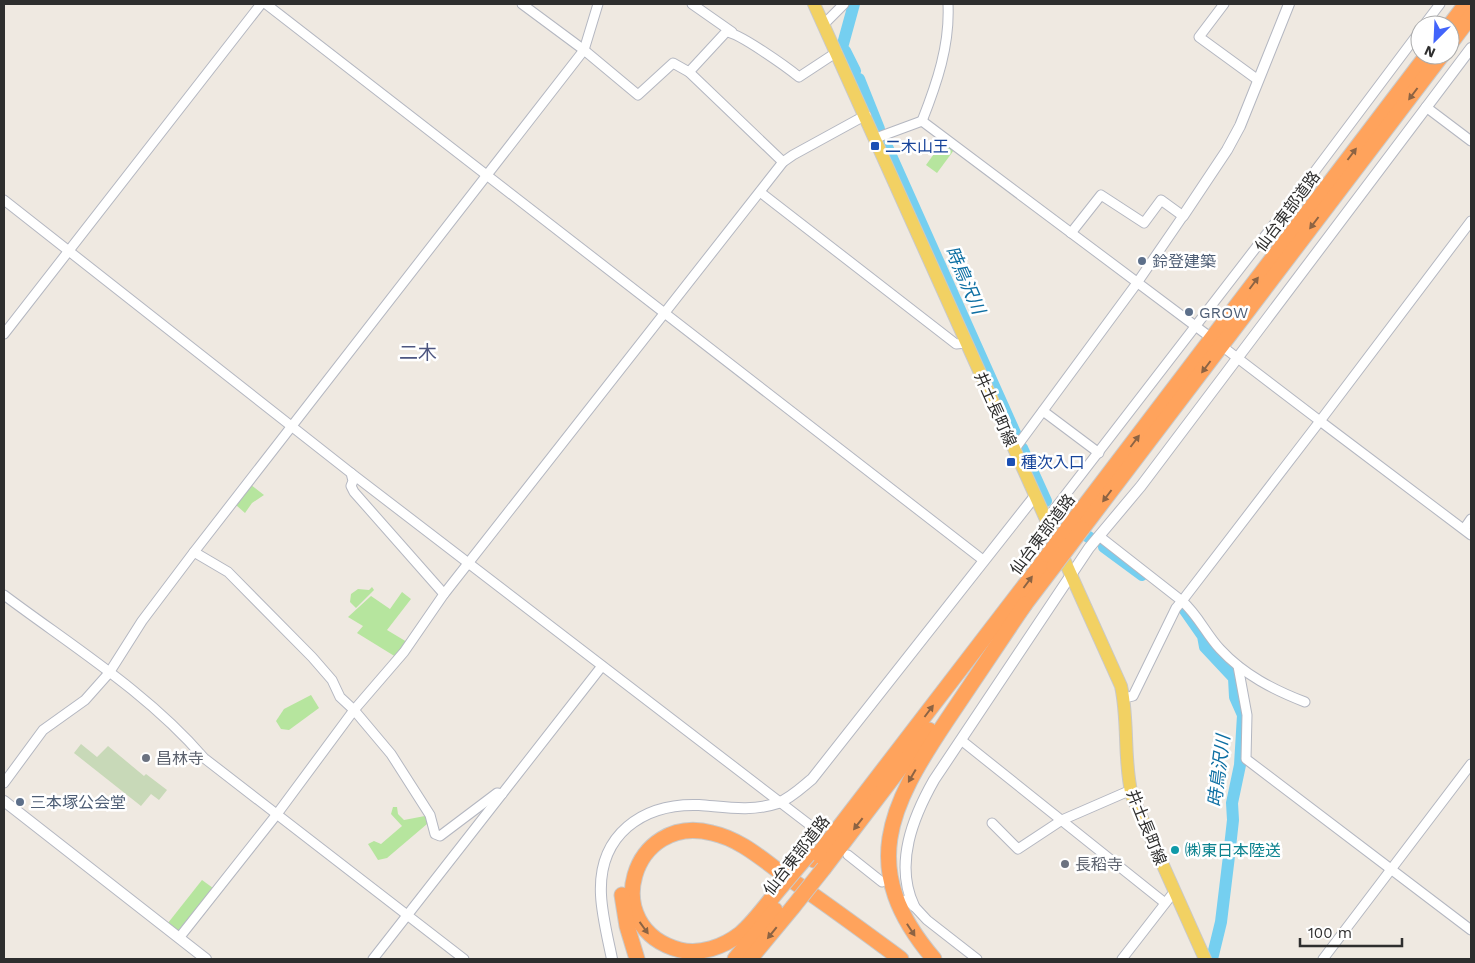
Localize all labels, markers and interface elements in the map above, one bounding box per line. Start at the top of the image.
north arrow [1410,15,1460,65]
text: N [1422,42,1438,61]
one-way arrow [1407,87,1418,100]
place label: 二木山王 [885,137,949,156]
marker: 二木山王 [869,140,881,152]
one-way arrow [1347,147,1357,161]
street label: 仙台東部道路 [1251,167,1324,255]
one-way arrow [1309,216,1320,229]
water label: 時鳥沢川 [941,243,991,319]
place label: 鈴登建築 [1152,252,1216,271]
marker: 鈴登建築 [1136,255,1148,267]
one-way arrow [1249,276,1259,290]
place label: GROW [1199,303,1248,322]
marker: GROW [1183,306,1195,318]
district label: 二木 [399,341,437,364]
one-way arrow [1200,360,1211,373]
street label: 井土長町線 [971,369,1020,450]
one-way arrow [1129,435,1140,448]
place label: 種次入口 [1021,453,1085,472]
marker: 種次入口 [1005,456,1017,468]
one-way arrow [1102,489,1113,502]
street label: 仙台東部道路 [1006,490,1079,578]
one-way arrow [1022,576,1033,589]
one-way arrow [924,704,934,718]
water label: 時鳥沢川 [1204,732,1234,808]
place label: 昌林寺 [156,749,204,768]
marker: 昌林寺 [140,752,152,764]
one-way arrow [907,769,916,783]
street label: 井土長町線 [1123,787,1170,868]
place label: 三本塚公会堂 [30,793,126,812]
marker: 三本塚公会堂 [14,796,26,808]
street label: 仙台東部道路 [759,812,833,899]
one-way arrow [853,817,863,831]
place label: ㈱東日本陸送 [1185,841,1281,860]
marker: ㈱東日本陸送 [1169,844,1181,856]
place label: 長稻寺 [1075,855,1123,874]
marker: 長稻寺 [1059,858,1071,870]
scale bar [1300,916,1402,948]
one-way arrow [639,921,649,934]
one-way arrow [906,923,916,937]
text: 100 m [1308,924,1352,942]
one-way arrow [766,926,777,939]

